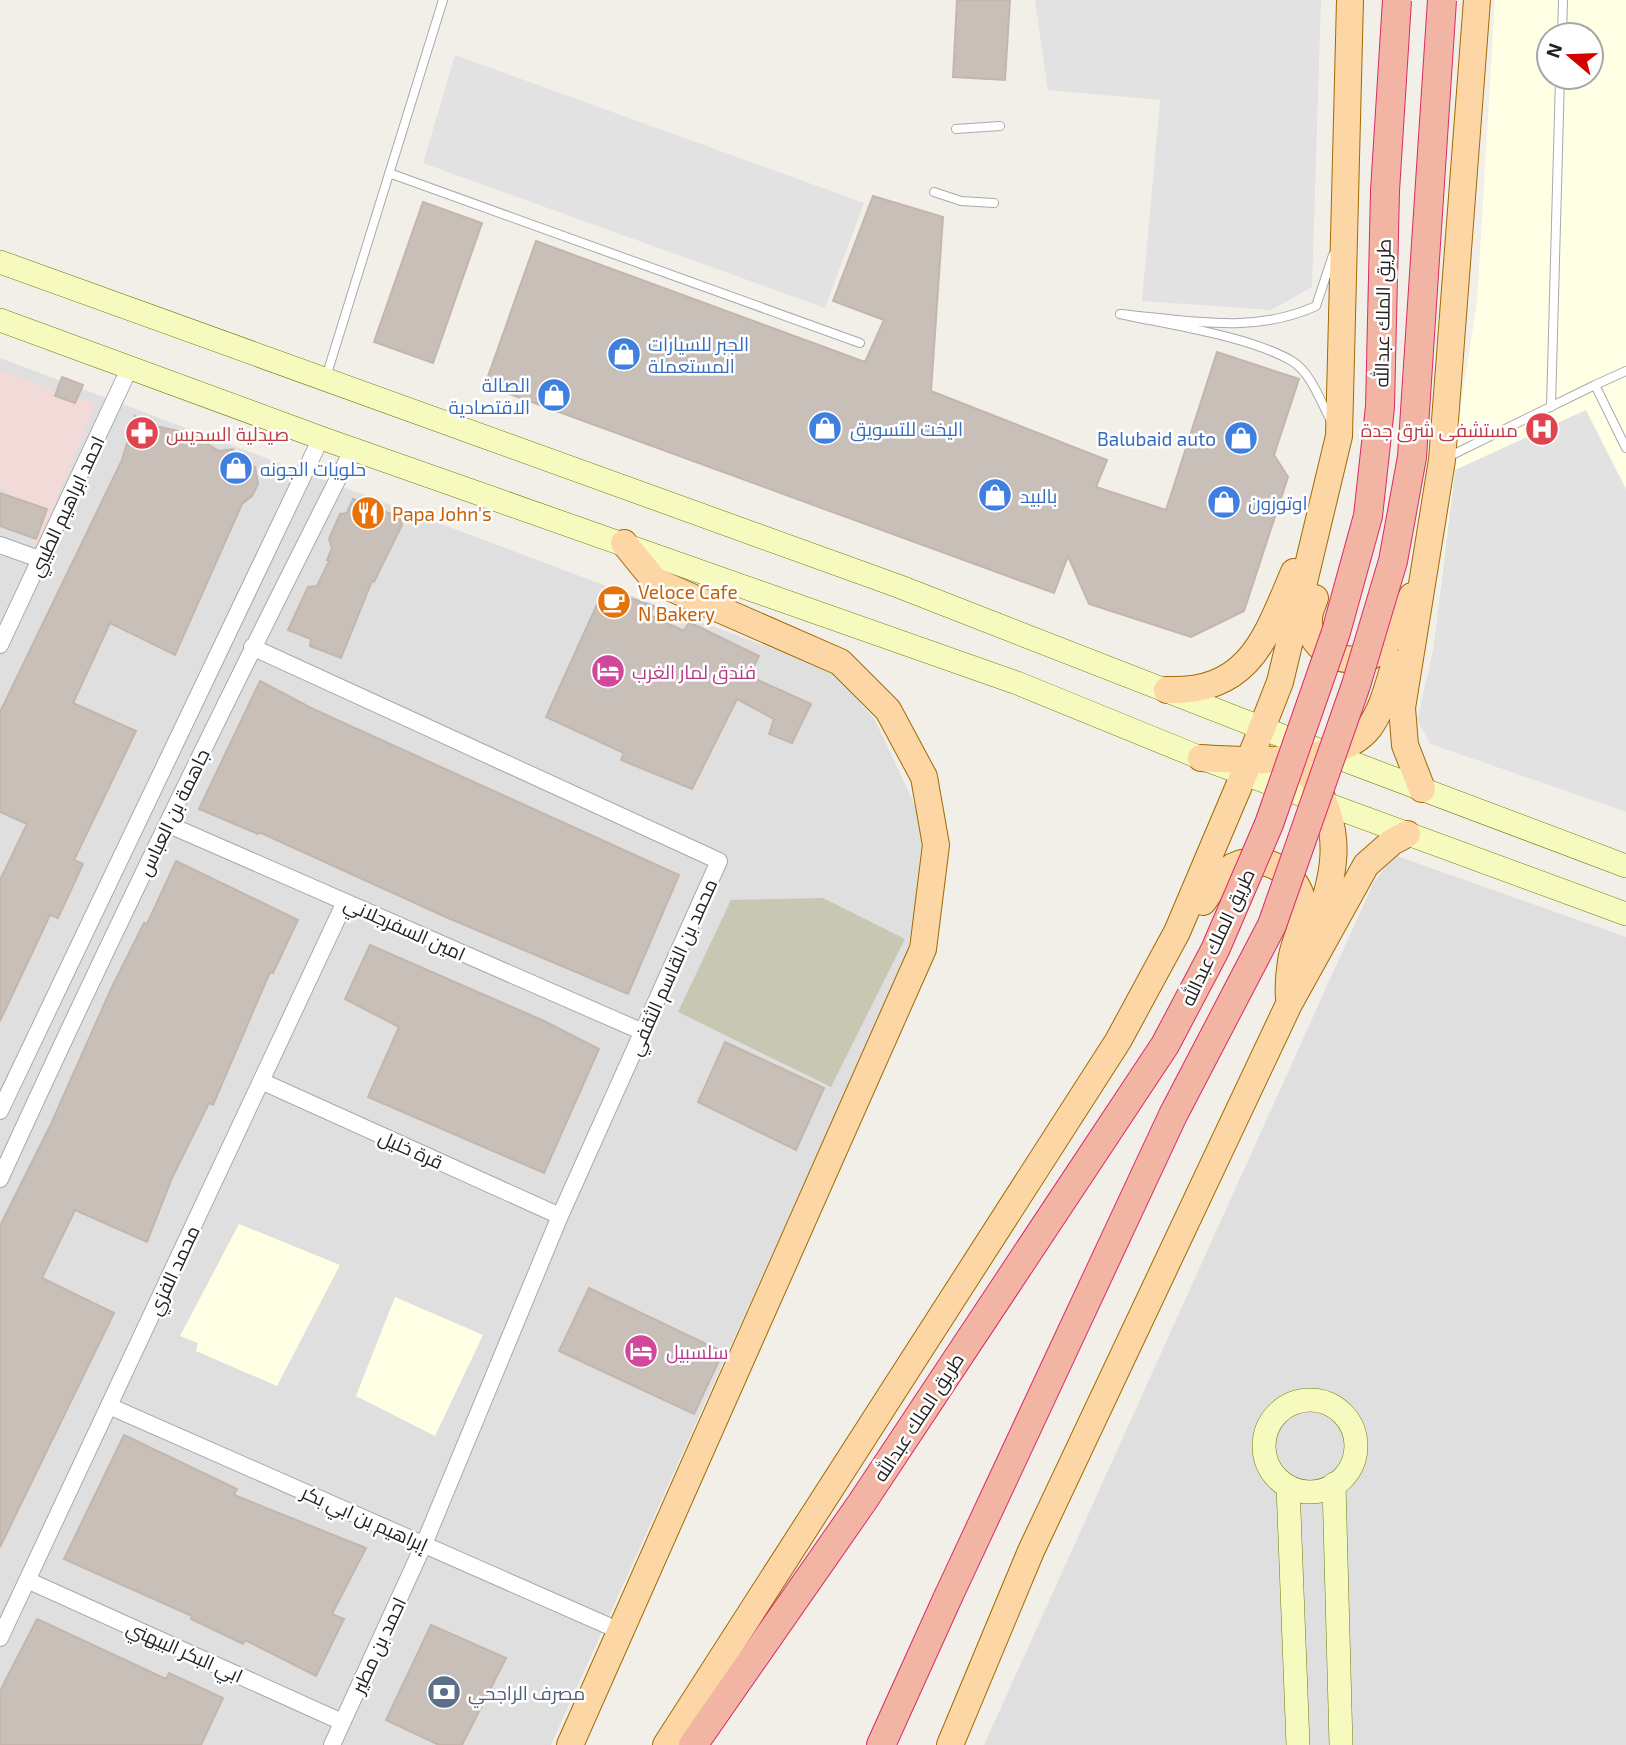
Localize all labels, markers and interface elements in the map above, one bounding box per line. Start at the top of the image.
north arrow [1535,21,1605,91]
text: N [1540,40,1567,61]
street label: طريق الملك عبدالله [1369,239,1397,387]
place label: الجبر للسيارات المستعملة [648,332,749,377]
shop icon: الجبر للسيارات المستعملة [605,335,643,373]
place label: الصالة الاقتصادية [448,373,530,418]
shop icon: الصالة الاقتصادية [535,376,573,414]
shop icon: اليخت للتسويق [806,409,844,447]
hospital icon: مستشفى شرق جدة [1523,410,1561,448]
pharmacy icon: صيدلية السديس [123,414,161,452]
place label: اليخت للتسويق [850,417,963,442]
place label: مستشفى شرق جدة [1361,418,1518,443]
shop icon: Balubaid auto [1222,419,1260,457]
place label: صيدلية السديس [166,422,289,446]
place label: Balubaid auto [1097,427,1216,450]
street label: احمد ابراهيم الطيبي [23,432,112,582]
shop icon: حلويات الجونه [217,449,255,487]
place label: حلويات الجونه [260,457,366,481]
shop icon: بالبيد [976,476,1014,514]
shop icon: اوتوزون [1205,483,1243,521]
place label: بالبيد [1020,484,1057,507]
place label: اوتوزون [1248,491,1308,515]
restaurant icon: Papa John's [349,494,387,532]
place label: Papa John's [392,502,492,525]
place label: Veloce Cafe N Bakery [638,580,738,625]
cafe icon: Veloce Cafe N Bakery [595,583,633,621]
hotel icon: فندق لمار الغرب [589,652,627,690]
place label: فندق لمار الغرب [632,660,756,685]
street label: جاهمة بن العباس [132,745,215,880]
street label: طريق الملك عبدالله [1175,865,1261,1010]
street label: محمد بن القاسم الثقفي [623,875,725,1061]
street label: امين السفرجلاني [339,891,469,969]
street label: قرة خليل [375,1125,447,1174]
street label: محمد الفزي [142,1222,207,1320]
hotel icon: سلسبيل [622,1332,660,1370]
place label: سلسبيل [666,1340,728,1364]
street label: طريق الملك عبدالله [868,1348,970,1487]
street label: إبراهيم بن ابي بكر [296,1480,432,1560]
street label: احمد بن مطير [345,1593,411,1698]
street label: ابي البكر البيهني [122,1615,247,1691]
bank icon: مصرف الراجحي [425,1673,463,1711]
place label: مصرف الراجحي [468,1681,585,1708]

